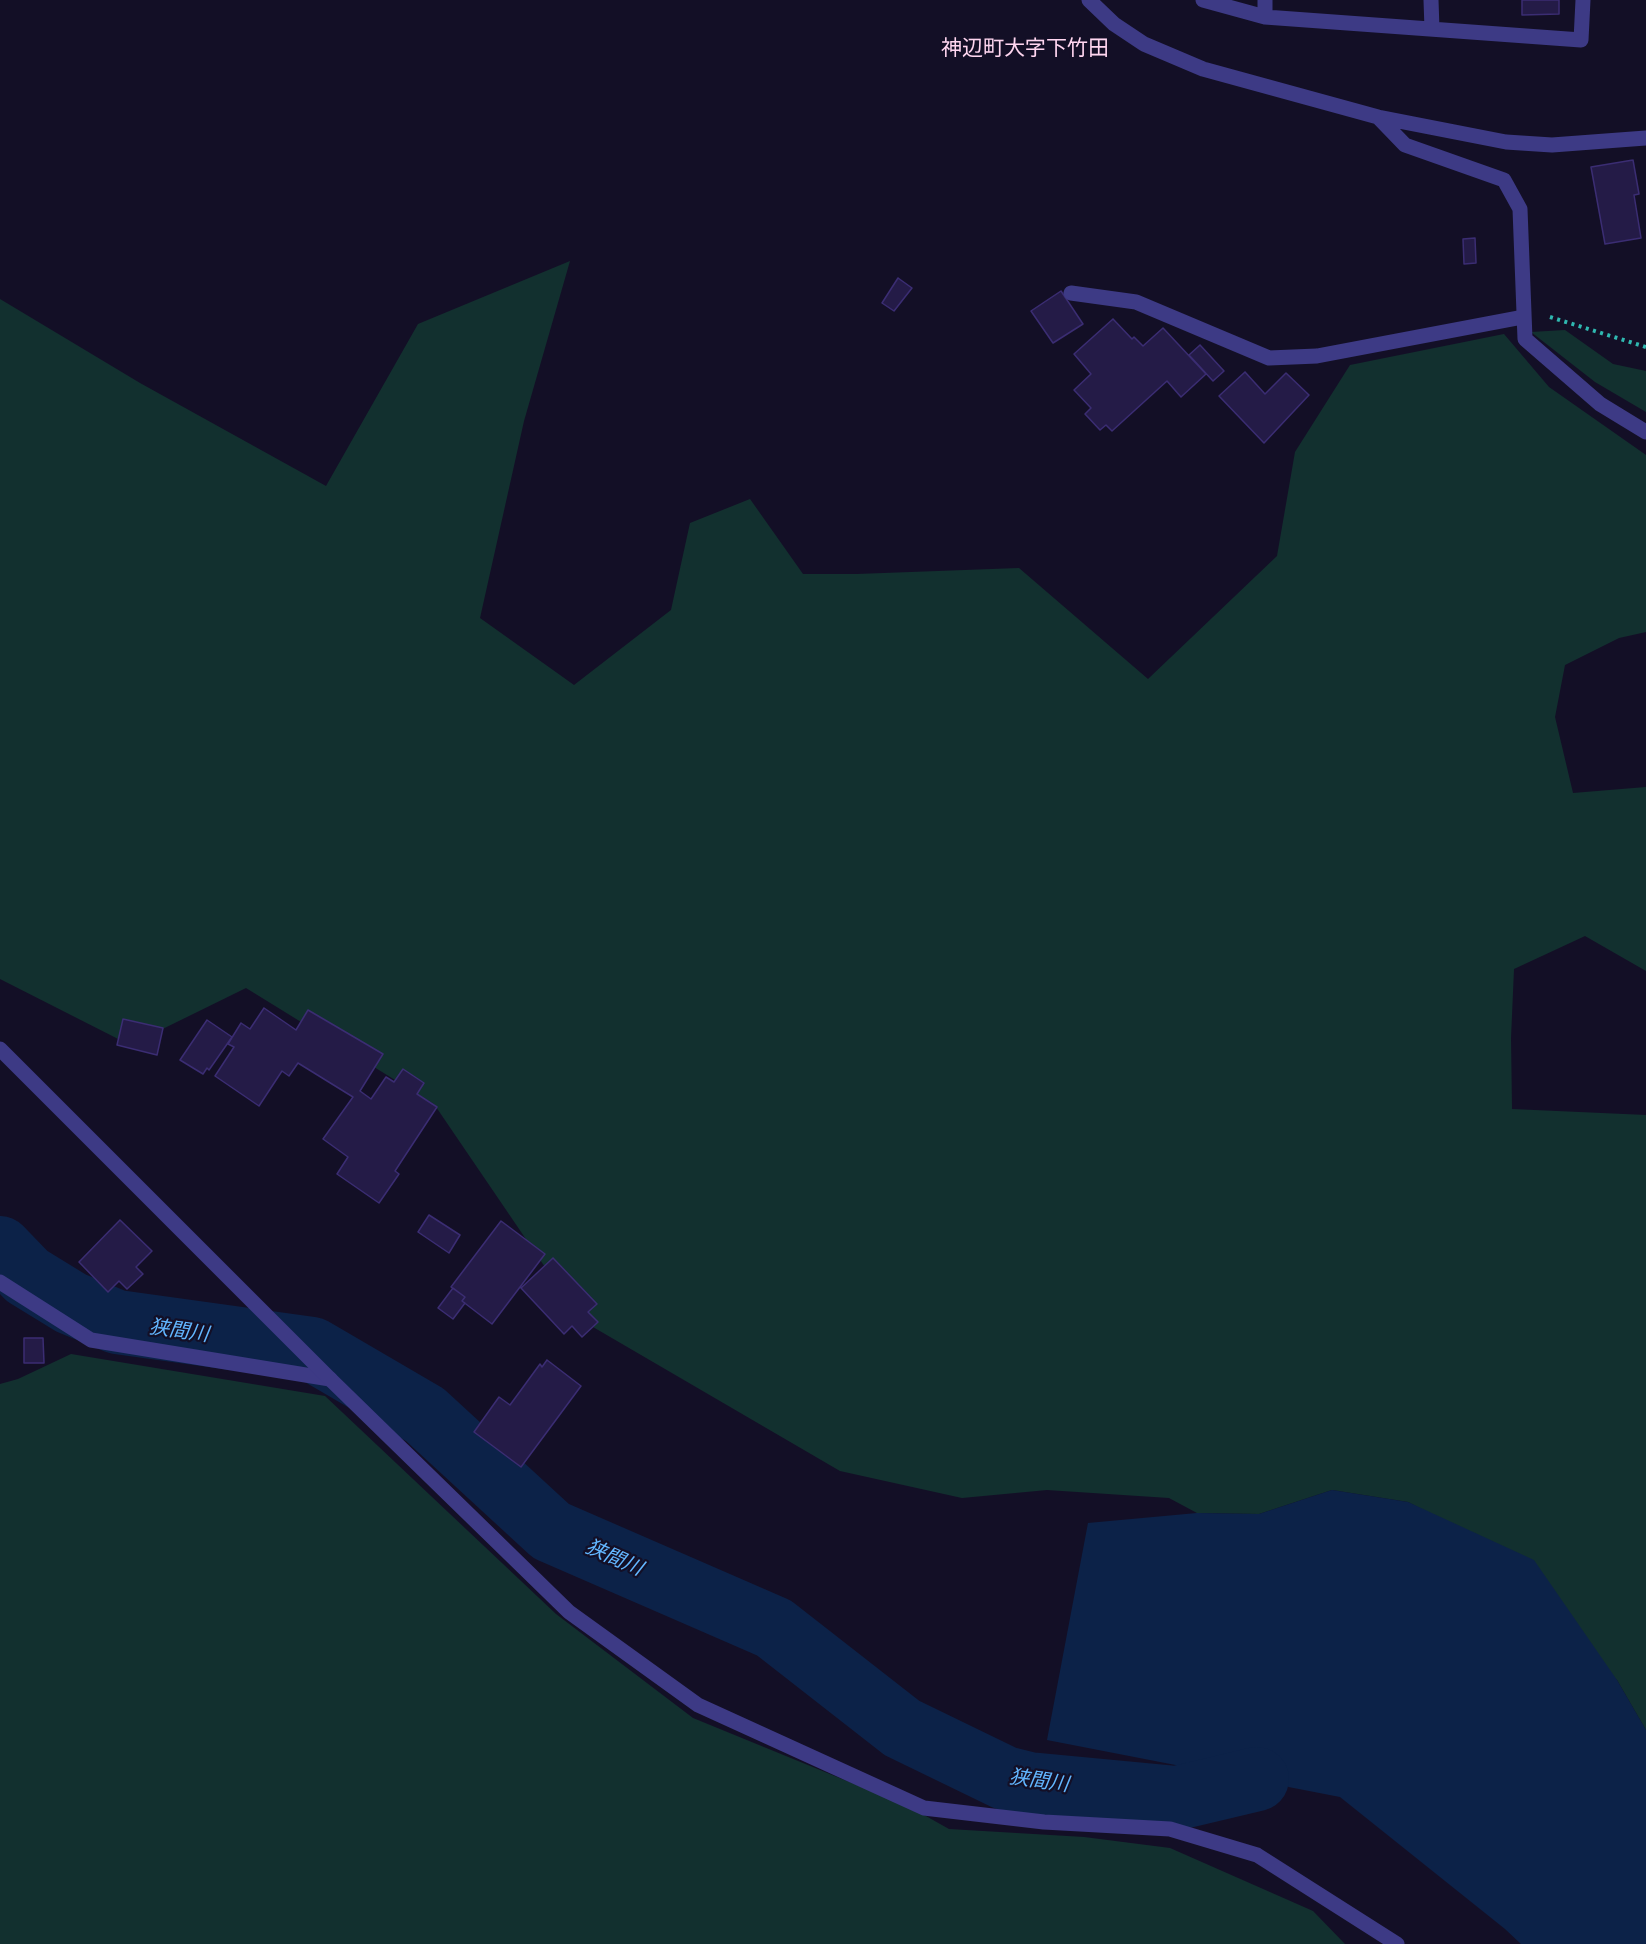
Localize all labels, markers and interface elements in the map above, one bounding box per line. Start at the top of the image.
district label: 神辺町大字下竹田 [941,36,1109,62]
water label: 狭間川 [148,1315,210,1347]
water label: 狭間川 [582,1535,646,1581]
water label: 狭間川 [1008,1765,1070,1797]

